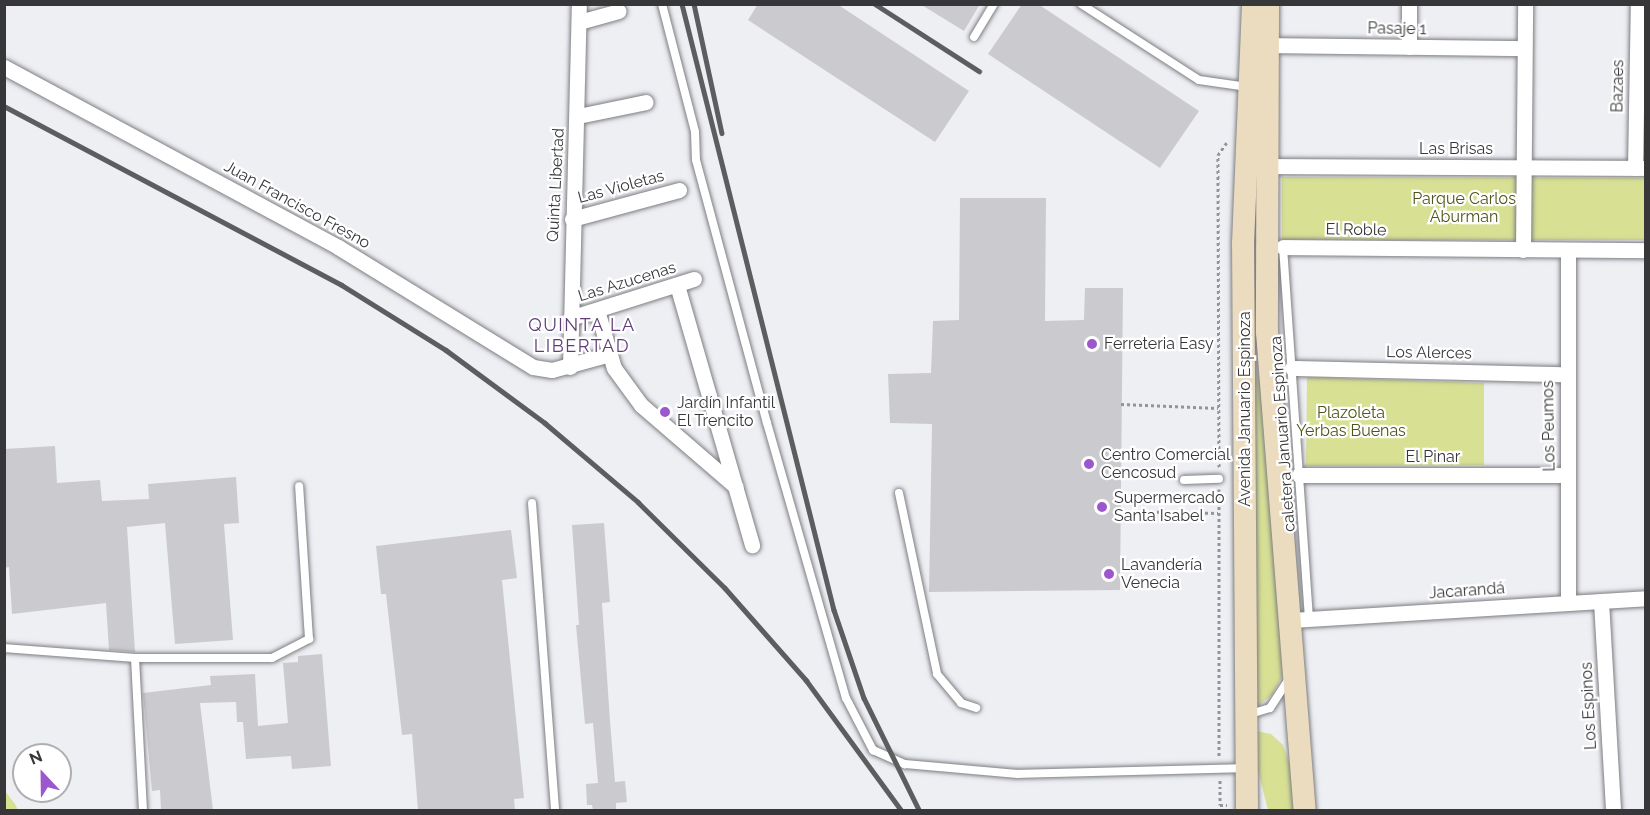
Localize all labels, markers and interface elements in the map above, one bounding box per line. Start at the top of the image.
street label: Pasaje 1 [1367,19,1427,39]
street label: Bazaes [1608,59,1628,113]
street label: Quinta Libertad [543,128,569,242]
street label: Las Brisas [1419,139,1493,159]
street label: Juan Francisco Fresno [221,157,373,253]
street label: Las Violetas [575,166,667,208]
park label: Parque Carlos Aburman [1412,189,1516,227]
street label: El Roble [1325,220,1387,240]
street label: Las Azucenas [575,258,679,306]
street label: Avenida Januario Espinoza [1235,311,1255,507]
district label: QUINTA LA LIBERTAD [528,315,636,358]
place label: Ferreteria Easy [1104,334,1214,354]
street label: caletera Januario Espinoza [1267,335,1299,533]
marker: Ferreteria Easy [1085,337,1099,351]
street label: Los Alerces [1386,343,1472,363]
street label: Los Peumos [1539,380,1559,472]
place label: Jardín Infantil El Trencito [677,393,775,431]
park label: Plazoleta Yerbas Buenas [1296,403,1406,441]
marker: Jardín Infantil El Trencito [658,405,672,419]
place label: Centro Comercial Cencosud [1101,445,1230,483]
street label: El Pinar [1405,447,1461,467]
marker: Centro Comercial Cencosud [1082,457,1096,471]
place label: Supermercado Santa Isabel [1114,488,1225,526]
marker: Supermercado Santa Isabel [1095,500,1109,514]
place label: Lavandería Venecia [1121,555,1202,593]
marker: Lavandería Venecia [1102,567,1116,581]
street label: Jacarandá [1428,579,1506,603]
street label: Los Espinos [1577,662,1601,750]
north arrow [12,743,72,803]
text: N [27,747,45,769]

